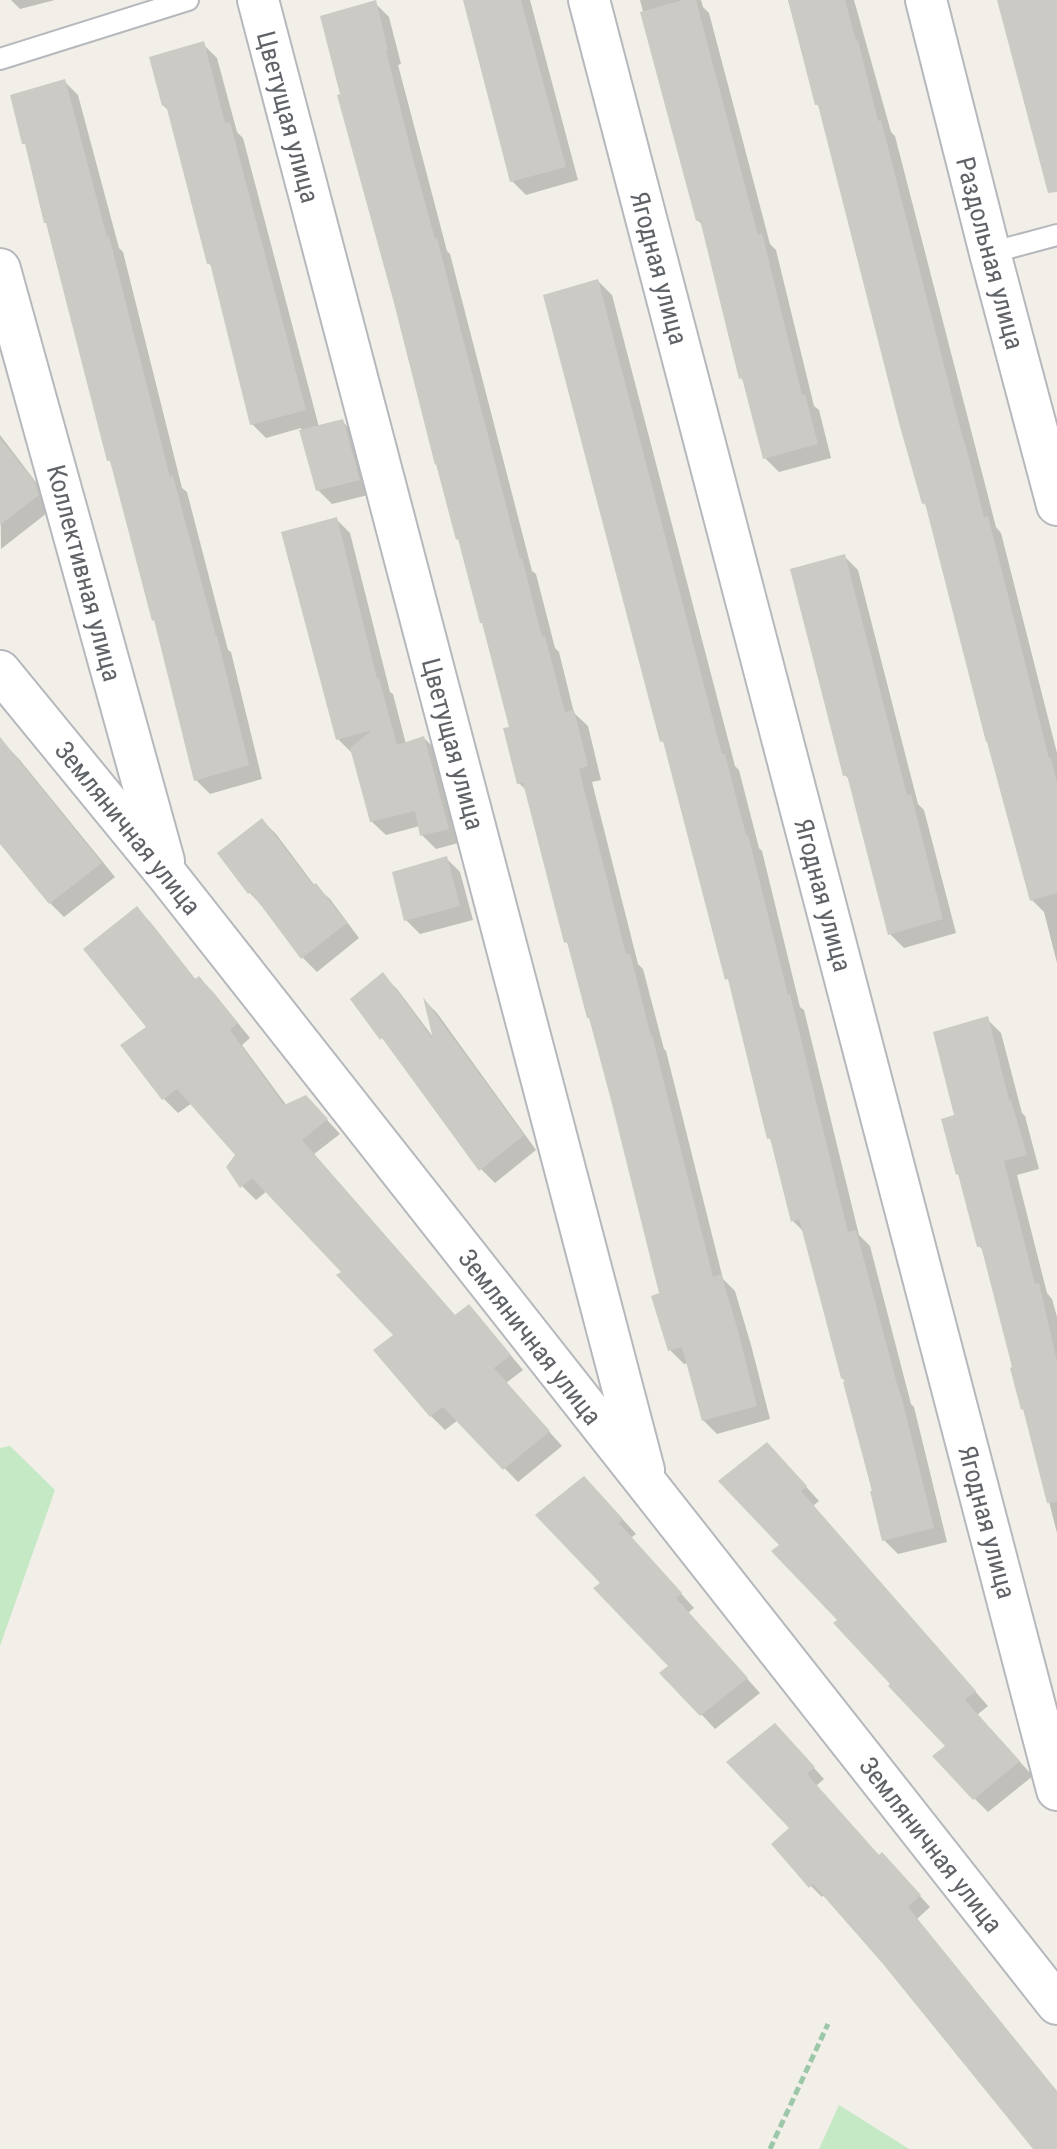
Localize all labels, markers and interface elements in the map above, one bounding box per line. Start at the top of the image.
street label: Цветущая улица [251,28,325,206]
street label: Раздольная улица [950,154,1030,352]
street label: Ягодная улица [624,188,694,348]
street label: Коллективная улица [41,462,127,684]
street label: Цветущая улица [416,655,490,833]
street label: Земляничная улица [49,735,207,921]
street label: Ягодная улица [788,815,858,975]
street label: Земляничная улица [452,1243,608,1431]
street label: Ягодная улица [952,1442,1022,1602]
street label: Земляничная улица [853,1751,1009,1939]

